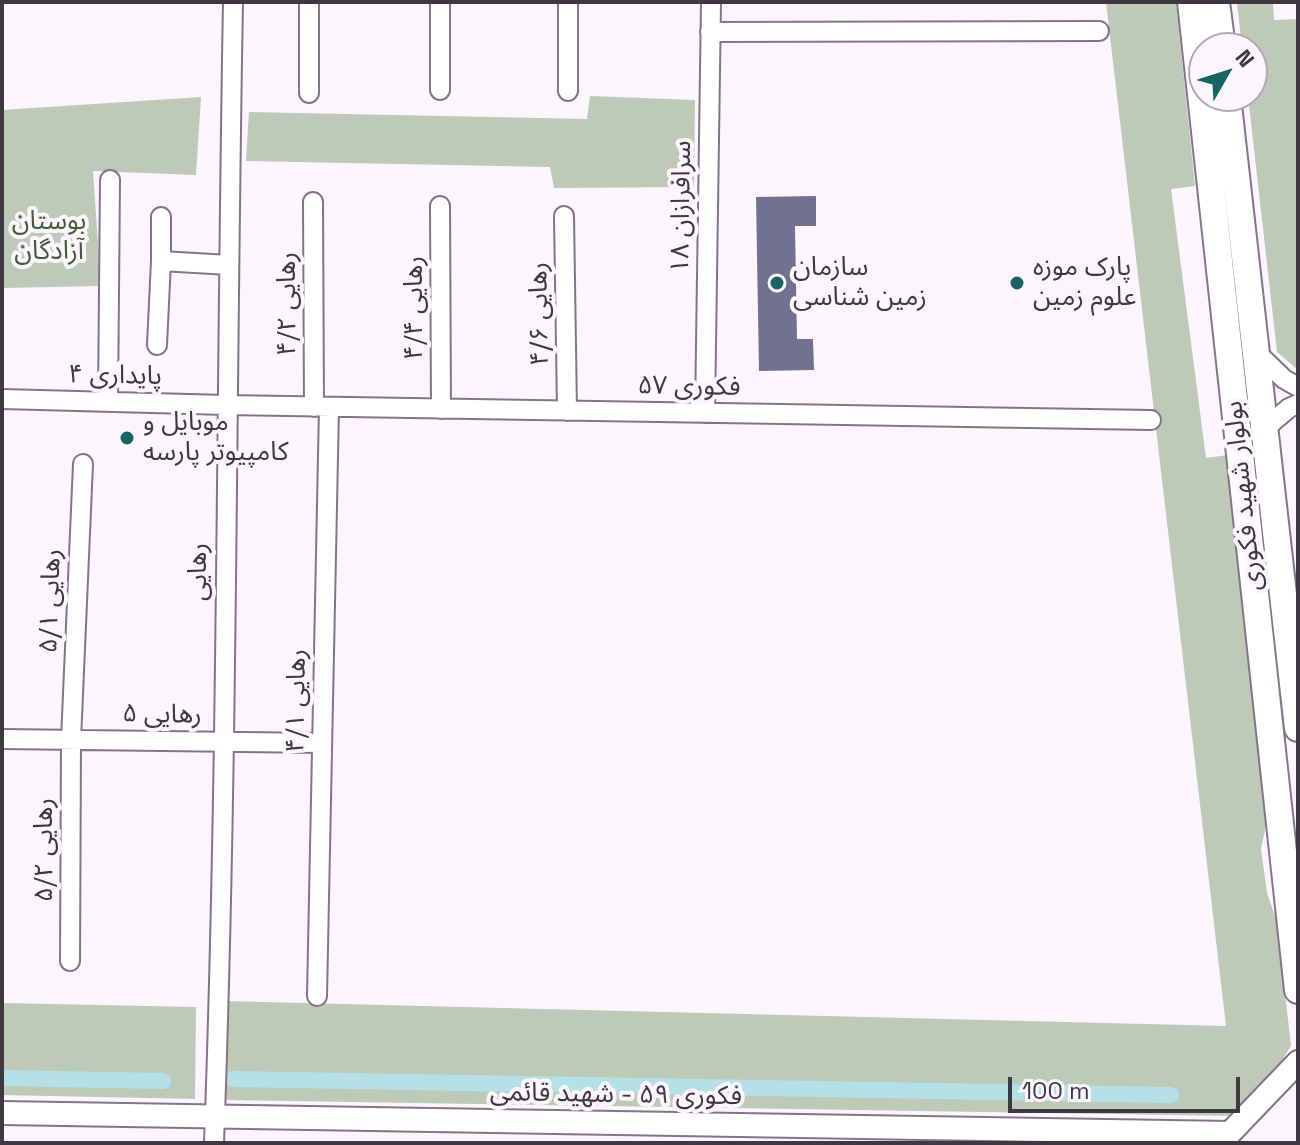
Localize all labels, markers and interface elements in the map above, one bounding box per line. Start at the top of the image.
north arrow [1188,32,1268,112]
text: N [1230,44,1261,73]
street label: سرافرازان ۱۸ [665,140,699,274]
park label: بوستان آزادگان [12,206,86,268]
street label: رهایی ۴/۲ [272,252,304,356]
place label: سازمان زمین شناسی [793,252,927,314]
place label: پارک موزه علوم زمین [1033,252,1136,314]
street label: رهایی ۴/۴ [399,256,431,360]
street label: رهایی ۴/۶ [523,262,557,366]
marker: سازمان زمین شناسی [768,274,786,292]
marker: پارک موزه علوم زمین [1008,274,1026,292]
street label: پایداری ۴ [68,360,162,392]
street label: فکوری ۵۷ [637,371,741,403]
street label: بولوار شهید فکوری [1219,399,1269,593]
place label: موبایل و کامپیوتر پارسه [143,407,288,468]
marker: موبایل و کامپیوتر پارسه [118,429,136,447]
street label: رهایی [183,543,215,601]
street label: رهایی ۵/۱ [34,549,68,653]
street label: رهایی ۴/۱ [280,649,314,753]
street label: رهایی ۵ [122,699,202,731]
street label: رهایی ۵/۲ [29,798,61,902]
scale bar [1012,1061,1244,1111]
text: 100 m [1022,1075,1090,1106]
street label: فکوری ۵۹ - شهید قائمی [490,1077,742,1113]

